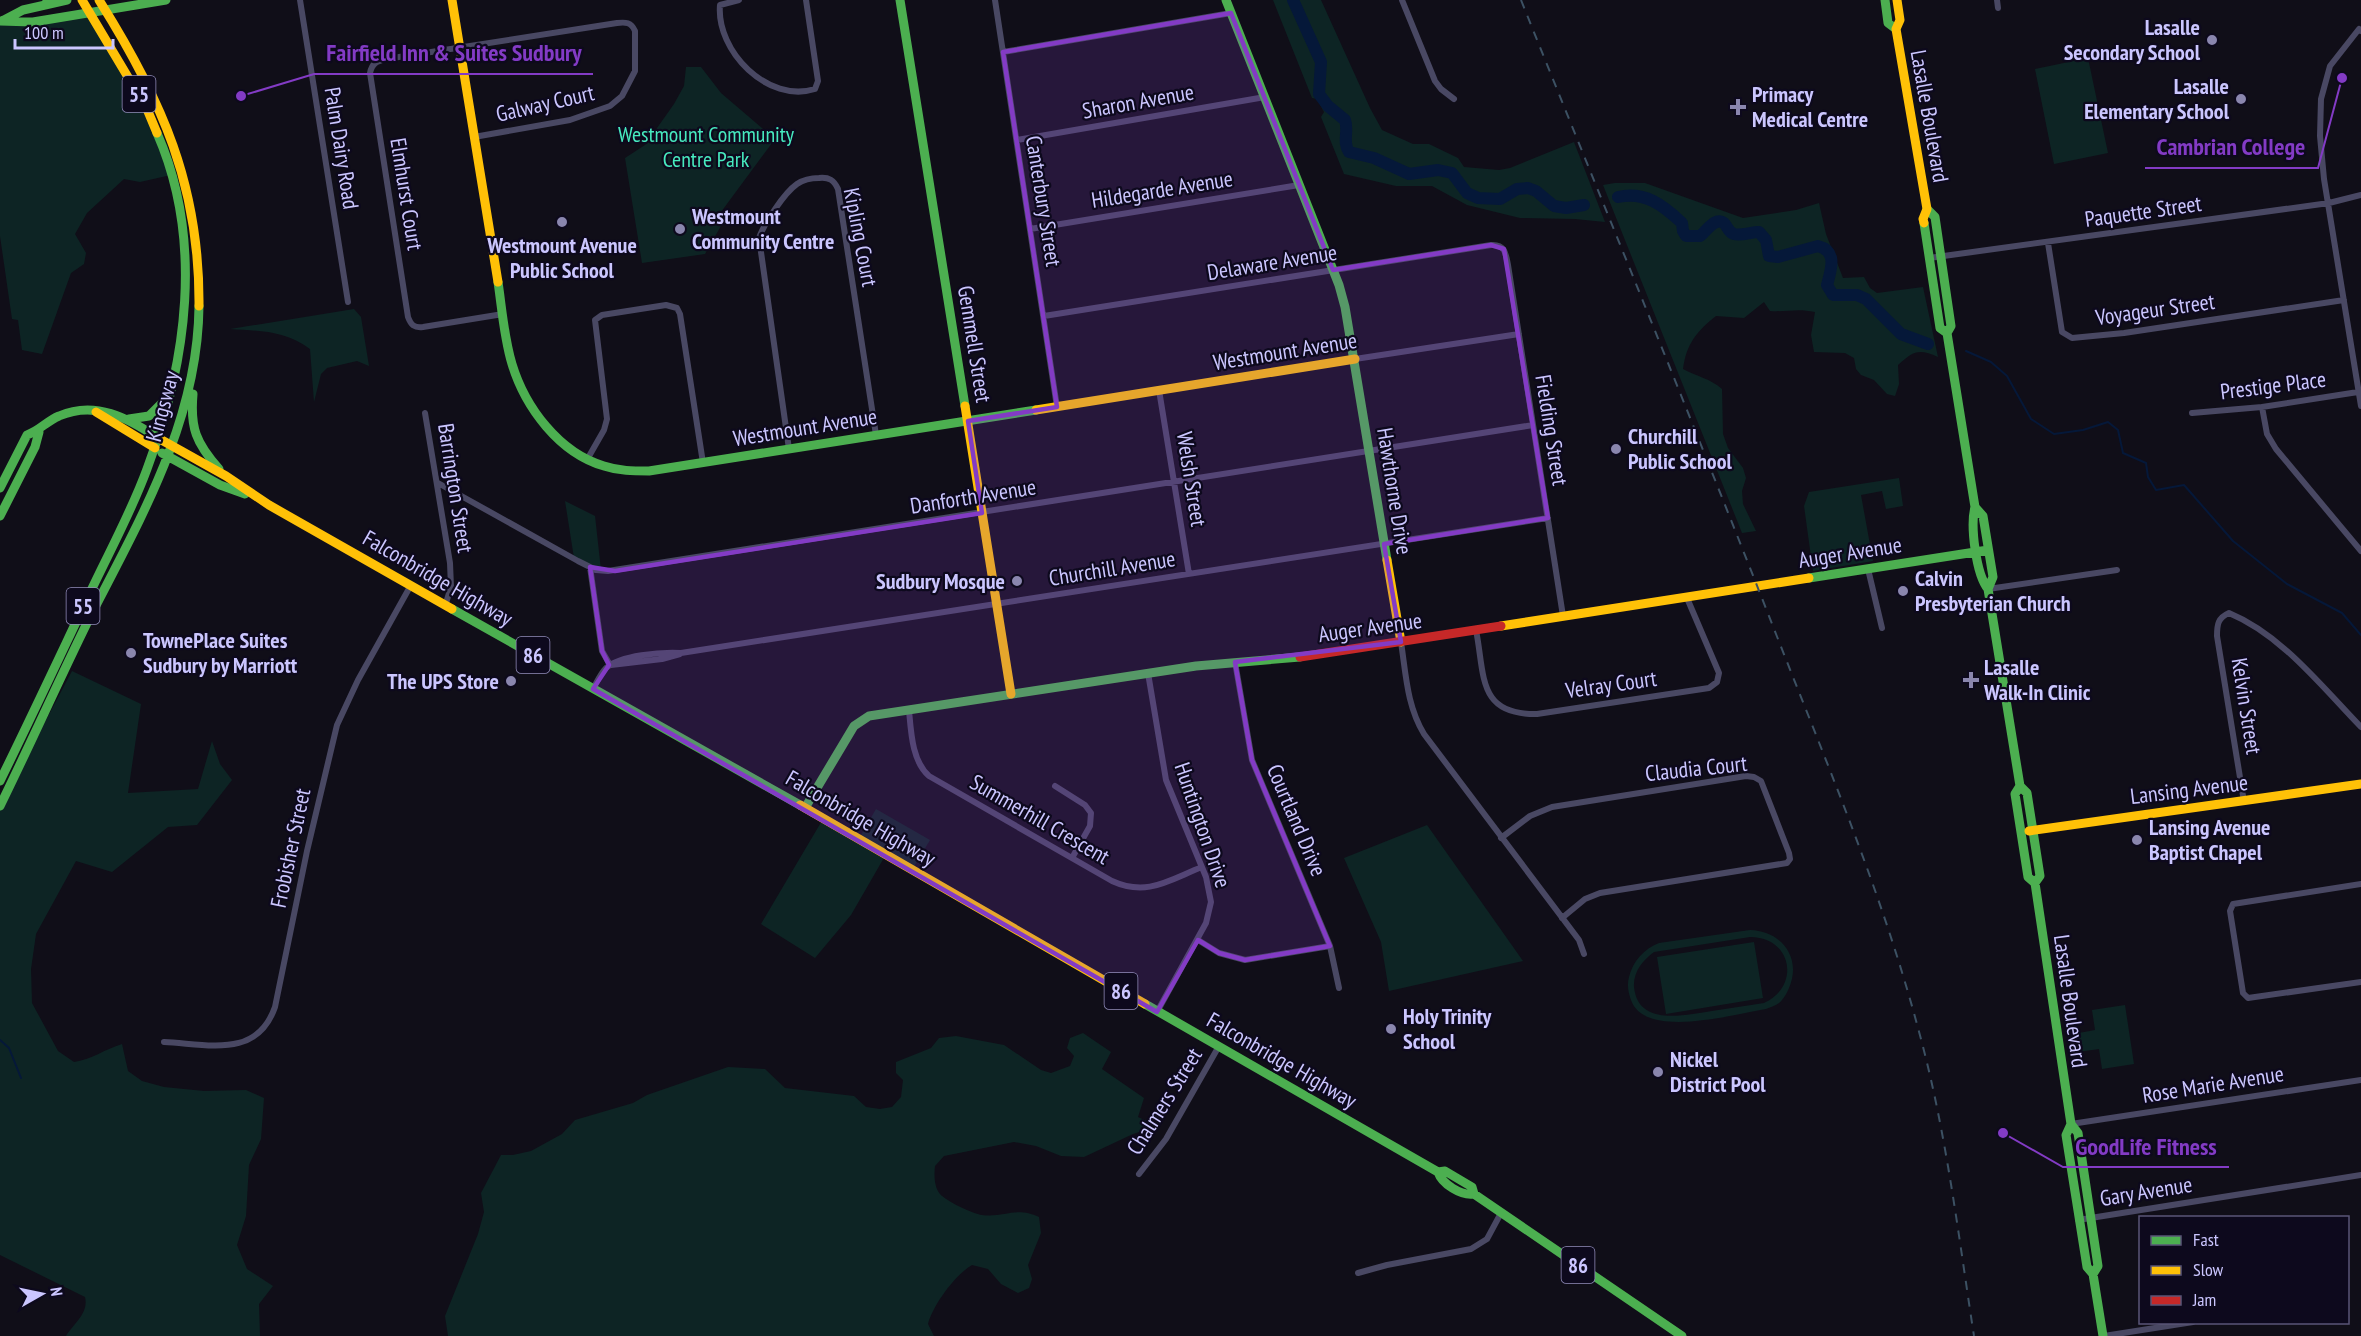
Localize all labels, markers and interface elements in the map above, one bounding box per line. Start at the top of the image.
scale bar [15,12,112,50]
place label: Lasalle Secondary School [2064,13,2201,66]
text: 100 m [24,21,64,44]
callout: Fairfield Inn & Suites Sudbury [314,32,593,74]
marker: Lasalle Secondary School [2205,33,2219,47]
text: Fairfield Inn & Suites Sudbury [326,37,582,68]
street label: Lasalle Boulevard [1905,48,1955,184]
place label: Lasalle Elementary School [2084,72,2230,125]
road number: 55 [122,76,156,112]
street label: Sharon Avenue [1080,77,1196,125]
street label: Galway Court [493,78,597,128]
place label: Primacy Medical Centre [1752,80,1868,133]
street label: Palm Dairy Road [319,85,365,211]
marker: Lasalle Elementary School [2234,92,2248,106]
marker: Primacy Medical Centre [1729,98,1747,116]
park label: Westmount Community Centre Park [618,120,795,173]
callout: Cambrian College [2145,126,2318,168]
text: Cambrian College [2157,131,2305,162]
street label: Canterbury Street [1020,134,1068,268]
street label: Elmhurst Court [384,136,430,252]
street label: Hildegarde Avenue [1089,164,1235,214]
street label: Kipling Court [838,185,884,289]
street label: Paquette Street [2083,189,2203,233]
place label: Westmount Community Centre [691,202,834,255]
marker: Westmount Avenue Public School [555,215,569,229]
marker: Westmount Community Centre [673,222,687,236]
place label: Westmount Avenue Public School [486,231,637,284]
street label: Delaware Avenue [1205,238,1339,286]
street label: Gemmell Street [952,283,998,405]
street label: Voyageur Street [2093,287,2216,331]
street label: Westmount Avenue [1211,326,1359,376]
street label: Prestige Place [2219,365,2327,405]
street label: Kingsway [139,367,185,445]
street label: Fielding Street [1529,373,1575,487]
street label: Westmount Avenue [731,402,879,452]
street label: Barrington Street [432,421,480,555]
place label: Churchill Public School [1628,422,1732,475]
street label: Hawthorne Drive [1371,425,1419,557]
street label: Welsh Street [1171,430,1213,528]
marker: Churchill Public School [1609,442,1623,456]
street label: Danforth Avenue [908,472,1038,520]
street label: Falconbridge Highway [358,524,519,633]
street label: Auger Avenue [1796,530,1904,574]
street label: Churchill Avenue [1047,544,1177,592]
place label: Calvin Presbyterian Church [1915,564,2071,617]
place label: Sudbury Mosque [876,567,1005,595]
marker: Sudbury Mosque [1010,574,1024,588]
marker: Calvin Presbyterian Church [1896,584,1910,598]
road number: 55 [66,588,100,624]
street label: Auger Avenue [1316,606,1424,648]
place label: TownePlace Suites Sudbury by Marriott [143,626,298,679]
road number: 86 [516,637,550,673]
marker: TownePlace Suites Sudbury by Marriott [124,646,138,660]
place label: Lasalle Walk-In Clinic [1983,653,2091,706]
street label: Kelvin Street [2226,656,2268,756]
street label: Velray Court [1563,664,1658,704]
place label: The UPS Store [387,667,499,695]
marker: Lasalle Walk-In Clinic [1962,671,1980,689]
marker: The UPS Store [504,674,518,688]
street label: Claudia Court [1644,749,1748,787]
street label: Huntington Drive [1168,759,1238,891]
street label: Courtland Drive [1261,760,1333,880]
street label: Falconbridge Highway [781,764,942,873]
street label: Summerhill Crescent [965,768,1115,870]
street label: Lansing Avenue [2129,768,2249,810]
street label: Frobisher Street [264,786,316,910]
place label: Lansing Avenue Baptist Chapel [2149,813,2270,866]
marker: Lansing Avenue Baptist Chapel [2130,833,2144,847]
street label: Lasalle Boulevard [2048,933,2094,1069]
road number: 86 [1104,973,1138,1009]
place label: Holy Trinity School [1403,1002,1493,1055]
street label: Falconbridge Highway [1202,1006,1363,1115]
marker: Holy Trinity School [1384,1022,1398,1036]
street label: Chalmers Street [1120,1042,1208,1160]
place label: Nickel District Pool [1670,1045,1766,1098]
street label: Rose Marie Avenue [2140,1059,2286,1109]
marker: Nickel District Pool [1651,1065,1665,1079]
callout: GoodLife Fitness [2063,1125,2229,1167]
text: GoodLife Fitness [2075,1131,2217,1162]
street label: Gary Avenue [2098,1170,2194,1212]
legend [2139,1216,2349,1324]
text: Fast [2193,1228,2219,1251]
road number: 86 [1562,1247,1594,1283]
text: Slow [2193,1258,2224,1281]
north arrow [12,1264,72,1324]
text: N [46,1286,67,1297]
text: Jam [2192,1288,2216,1311]

